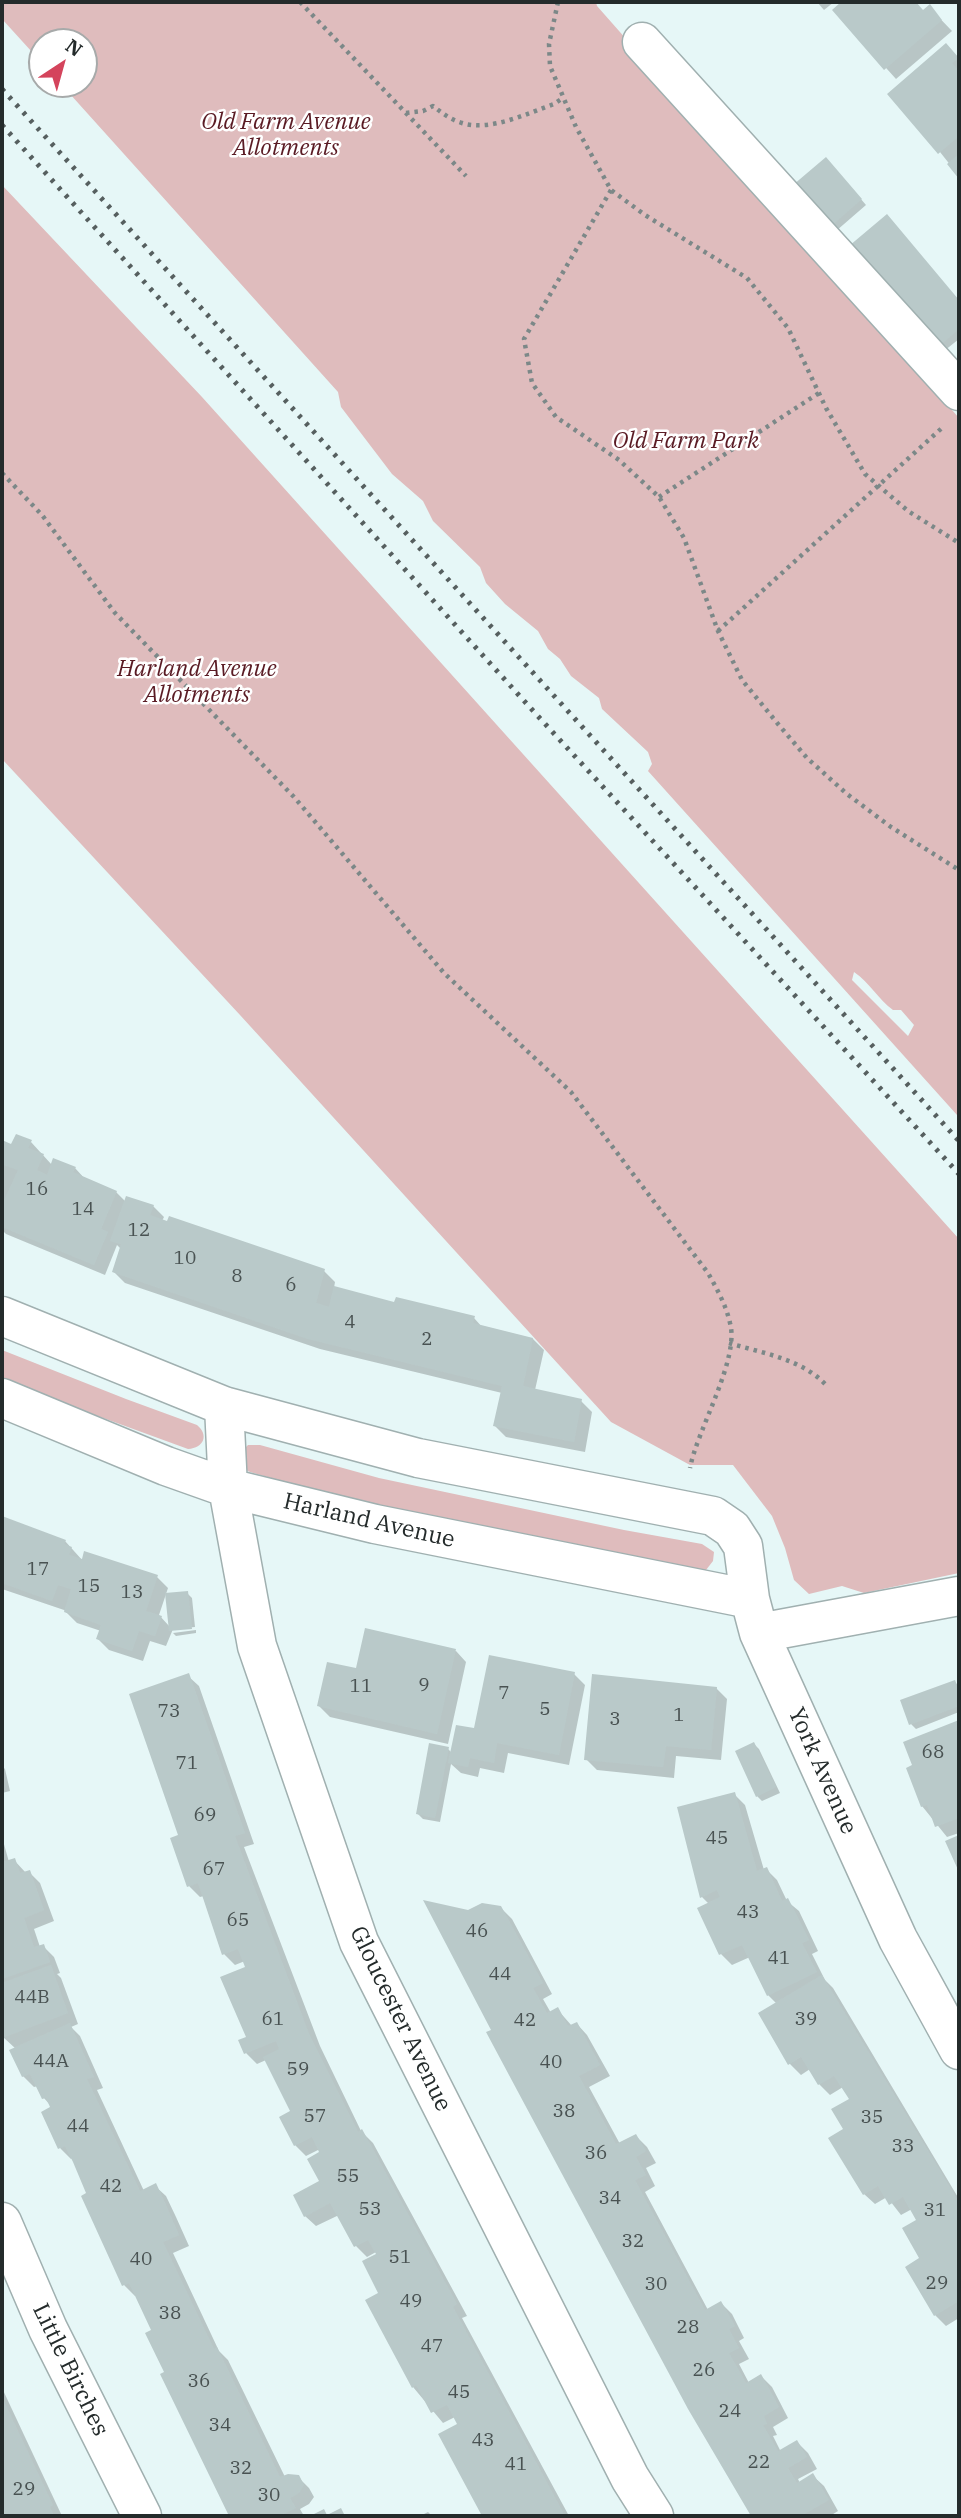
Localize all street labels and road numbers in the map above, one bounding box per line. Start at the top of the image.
street label: Harland Avenue [281,1488,457,1554]
street label: York Avenue [782,1703,862,1839]
street label: Gloucester Avenue [343,1922,457,2116]
street label: Little Birches [26,2299,114,2441]

